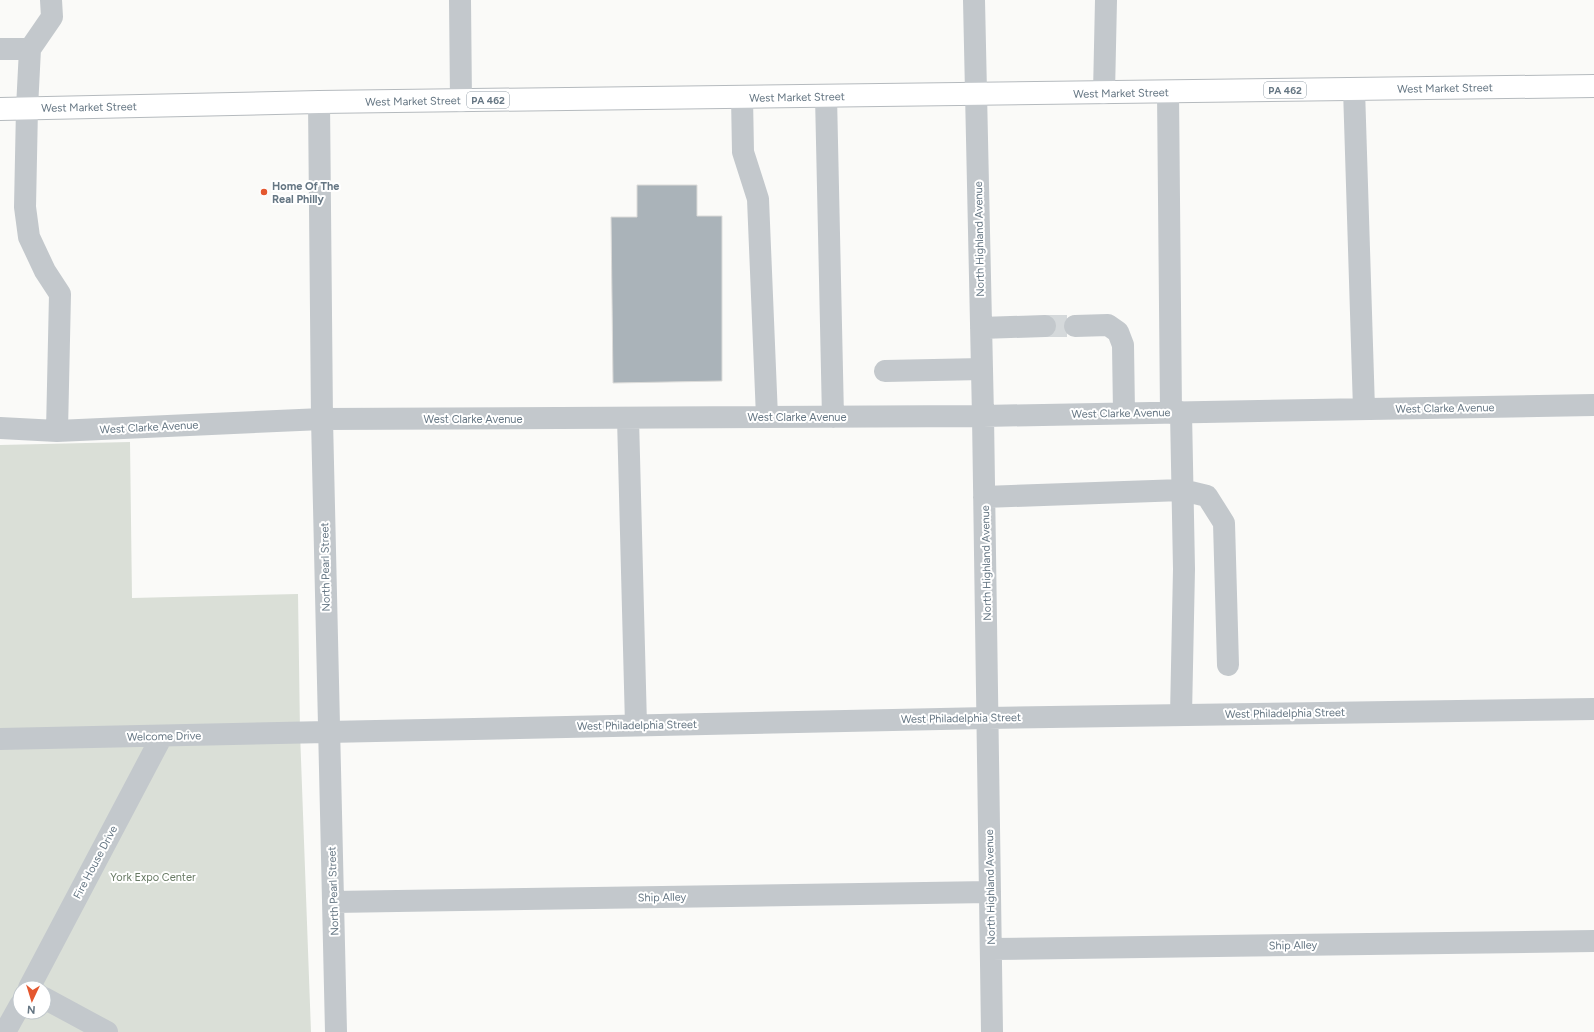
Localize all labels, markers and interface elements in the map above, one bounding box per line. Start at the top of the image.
street label: West Market Street [1397,81,1493,96]
road number: PA 462 [1264,82,1306,98]
street label: West Market Street [1073,86,1169,101]
street label: West Market Street [749,90,845,105]
road number: PA 462 [467,92,509,108]
street label: West Market Street [365,94,461,109]
street label: West Market Street [41,100,137,115]
place label: Home Of The Real Philly [272,180,339,206]
street label: North Highland Avenue [972,181,987,297]
marker: Home Of The Real Philly [259,187,269,197]
street label: West Clarke Avenue [1395,401,1495,416]
street label: West Clarke Avenue [1071,406,1171,421]
street label: West Clarke Avenue [748,411,846,424]
street label: West Clarke Avenue [424,413,522,426]
street label: West Clarke Avenue [99,418,199,437]
street label: North Highland Avenue [979,505,994,621]
street label: North Pearl Street [318,522,333,612]
street label: West Philadelphia Street [1225,706,1345,721]
street label: West Philadelphia Street [901,711,1021,726]
street label: West Philadelphia Street [577,718,697,733]
street label: Welcome Drive [127,729,201,744]
street label: Fire House Drive [71,823,120,901]
street label: North Highland Avenue [983,829,998,945]
street label: North Pearl Street [325,846,342,936]
park label: York Expo Center [110,871,196,884]
street label: Ship Alley [638,891,687,904]
street label: Ship Alley [1269,939,1318,952]
north arrow [12,980,52,1020]
text: N [27,1003,36,1016]

